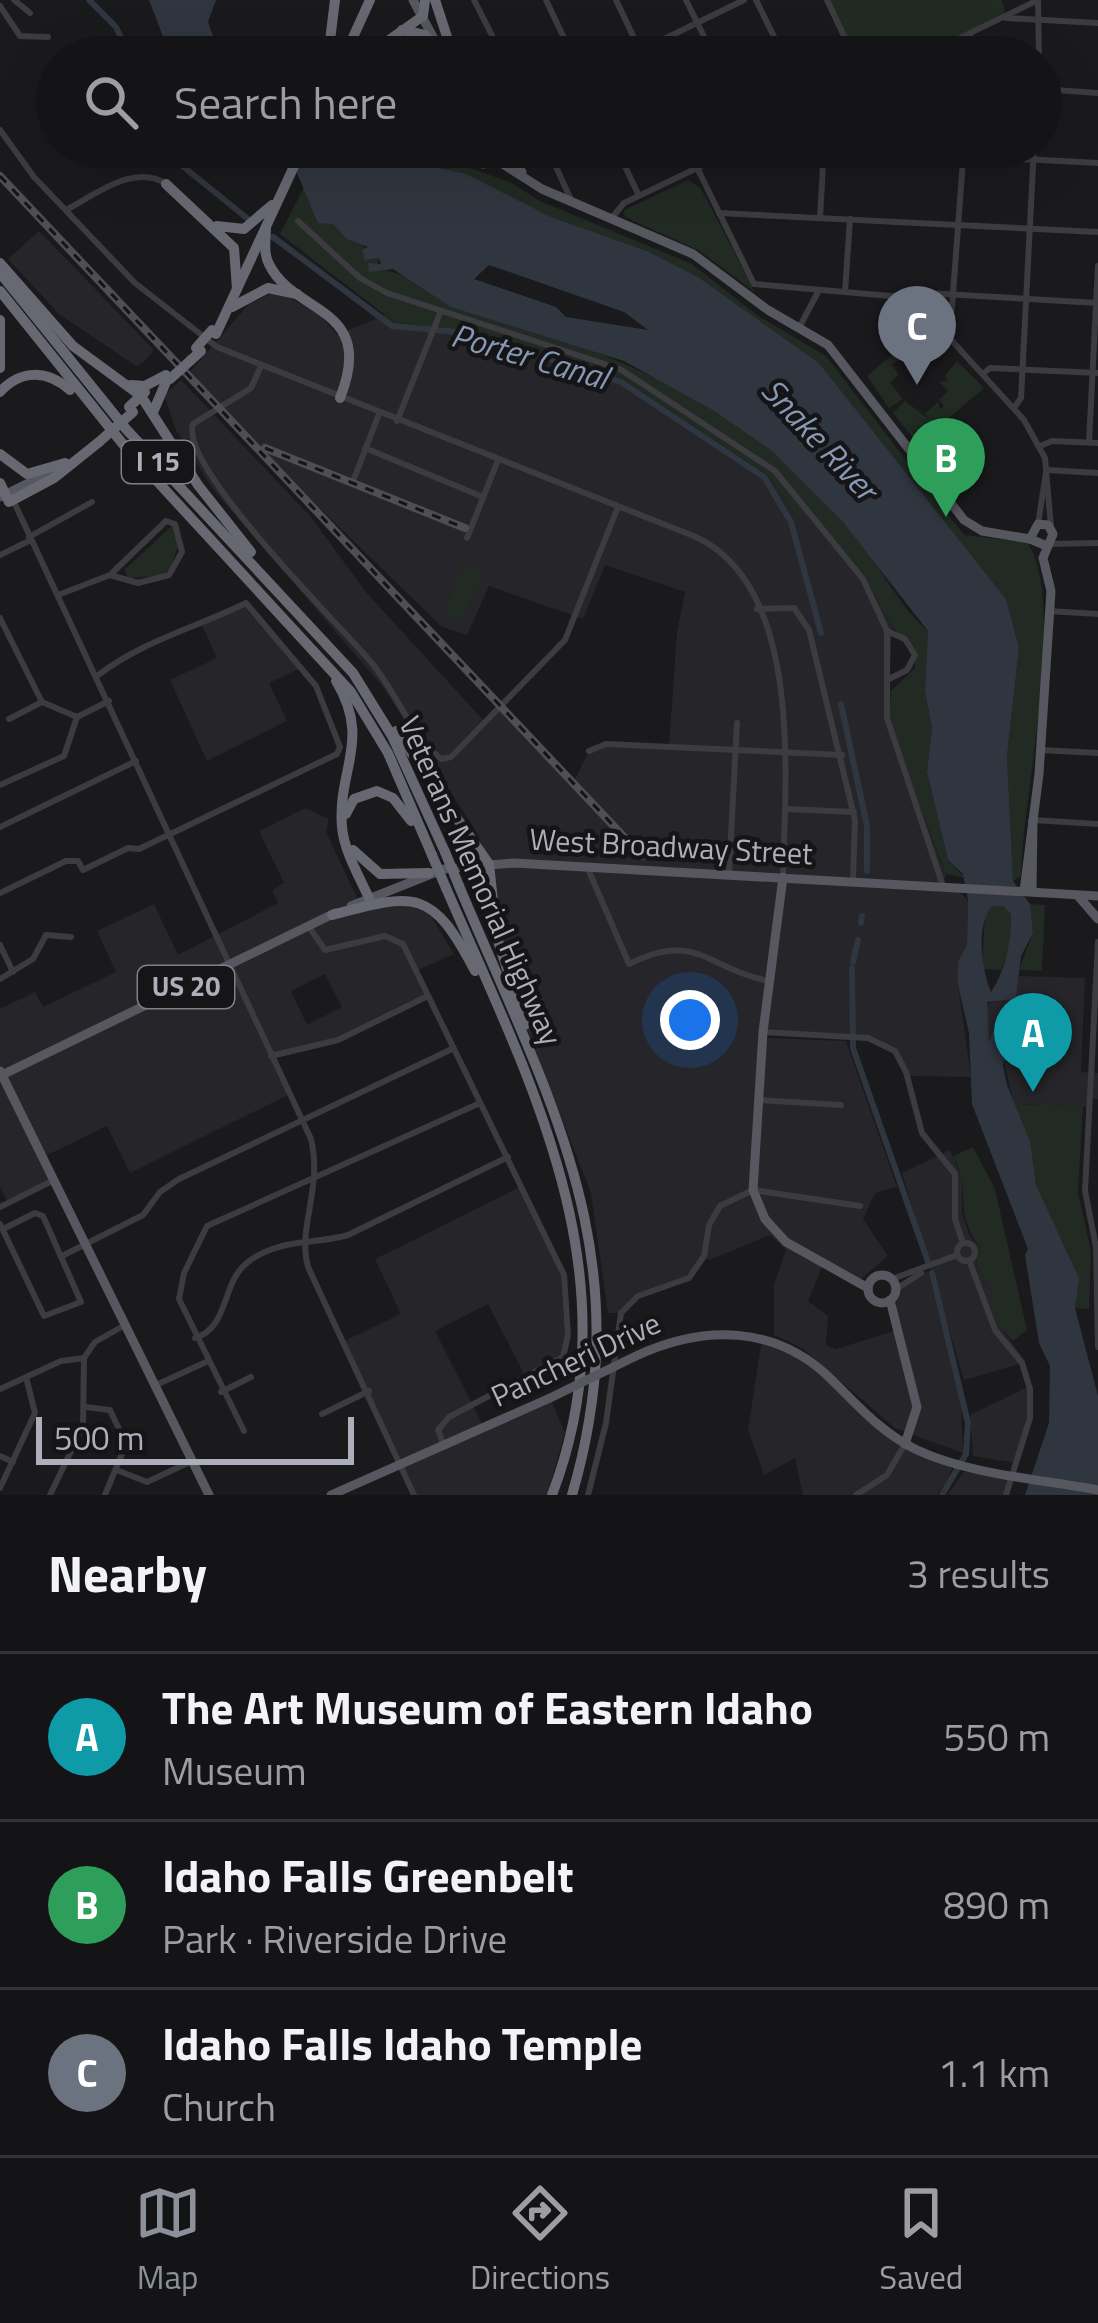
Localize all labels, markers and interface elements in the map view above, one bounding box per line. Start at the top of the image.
search box [36,36,1062,168]
text: Search here [174,68,397,136]
icon: search [78,69,144,135]
pin: C [878,286,956,385]
water label: Porter Canal [446,310,618,403]
water label: Snake River [750,366,892,514]
pin: B [907,418,985,517]
road number: I 15 [122,441,194,483]
street label: Veterans Memorial Highway [387,709,574,1053]
street label: West Broadway Street [528,816,814,876]
road number: US 20 [138,966,234,1008]
your location [660,990,720,1050]
pin: A [994,993,1072,1092]
street label: Pancheri Drive [483,1300,668,1418]
scale bar [36,1411,354,1464]
text: 500 m [54,1413,144,1463]
text: Nearby [48,1534,207,1612]
text: 3 results [907,1544,1050,1603]
text: The Art Museum of Eastern Idaho [162,1673,813,1741]
text: A [75,1707,99,1766]
text: 550 m [943,1707,1050,1766]
text: Museum [162,1741,307,1800]
text: Idaho Falls Greenbelt [162,1841,574,1909]
text: B [75,1875,99,1934]
text: 890 m [943,1875,1050,1934]
text: Park · Riverside Drive [162,1909,507,1968]
text: Idaho Falls Idaho Temple [162,2009,643,2077]
text: C [76,2043,98,2102]
text: 1.1 km [938,2043,1050,2102]
text: Church [162,2077,276,2136]
tab: Map [135,2180,201,2302]
tab: Directions [470,2180,610,2302]
tab: Saved [879,2180,963,2302]

